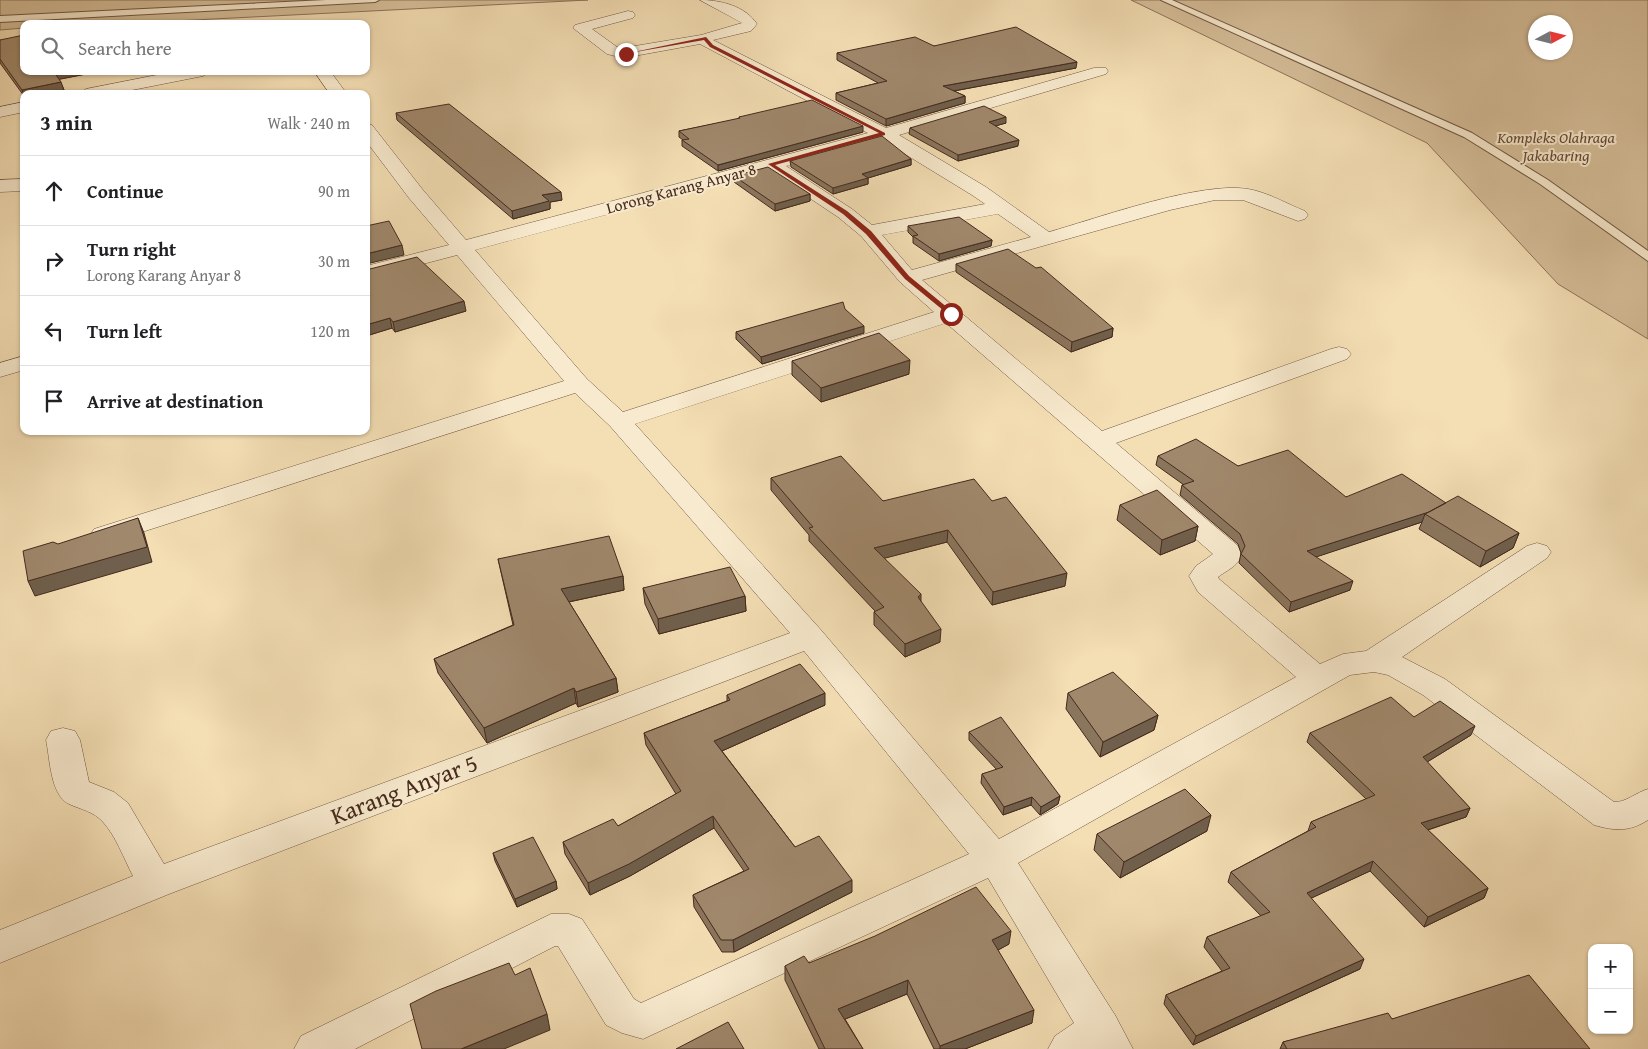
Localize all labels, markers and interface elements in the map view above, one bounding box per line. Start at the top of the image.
north arrow [1528,15,1573,60]
search box [20,20,370,75]
icon: search [38,34,66,62]
text: Search here [78,34,172,62]
route end [615,43,638,66]
text: 3 min [40,107,92,138]
text: Walk · 240 m [267,111,350,135]
park label: Kompleks Olahraga Jakabaring [1496,125,1615,167]
street label: Lorong Karang Anyar 8 [603,156,759,220]
icon: ahead [40,177,68,205]
text: Continue [87,177,164,205]
text: 90 m [318,179,350,203]
text: Turn right [87,235,176,263]
icon: right [40,247,68,275]
text: 30 m [318,249,350,273]
text: Lorong Karang Anyar 8 [87,263,241,287]
route start [940,303,963,326]
icon: left [40,317,68,345]
text: Turn left [87,317,162,345]
text: 120 m [310,319,350,343]
icon: arrive [40,387,68,415]
text: Arrive at destination [87,387,263,415]
street label: Karang Anyar 5 [325,745,483,833]
map controls [1588,944,1633,1034]
button: + [1588,944,1633,989]
button: − [1588,989,1633,1034]

